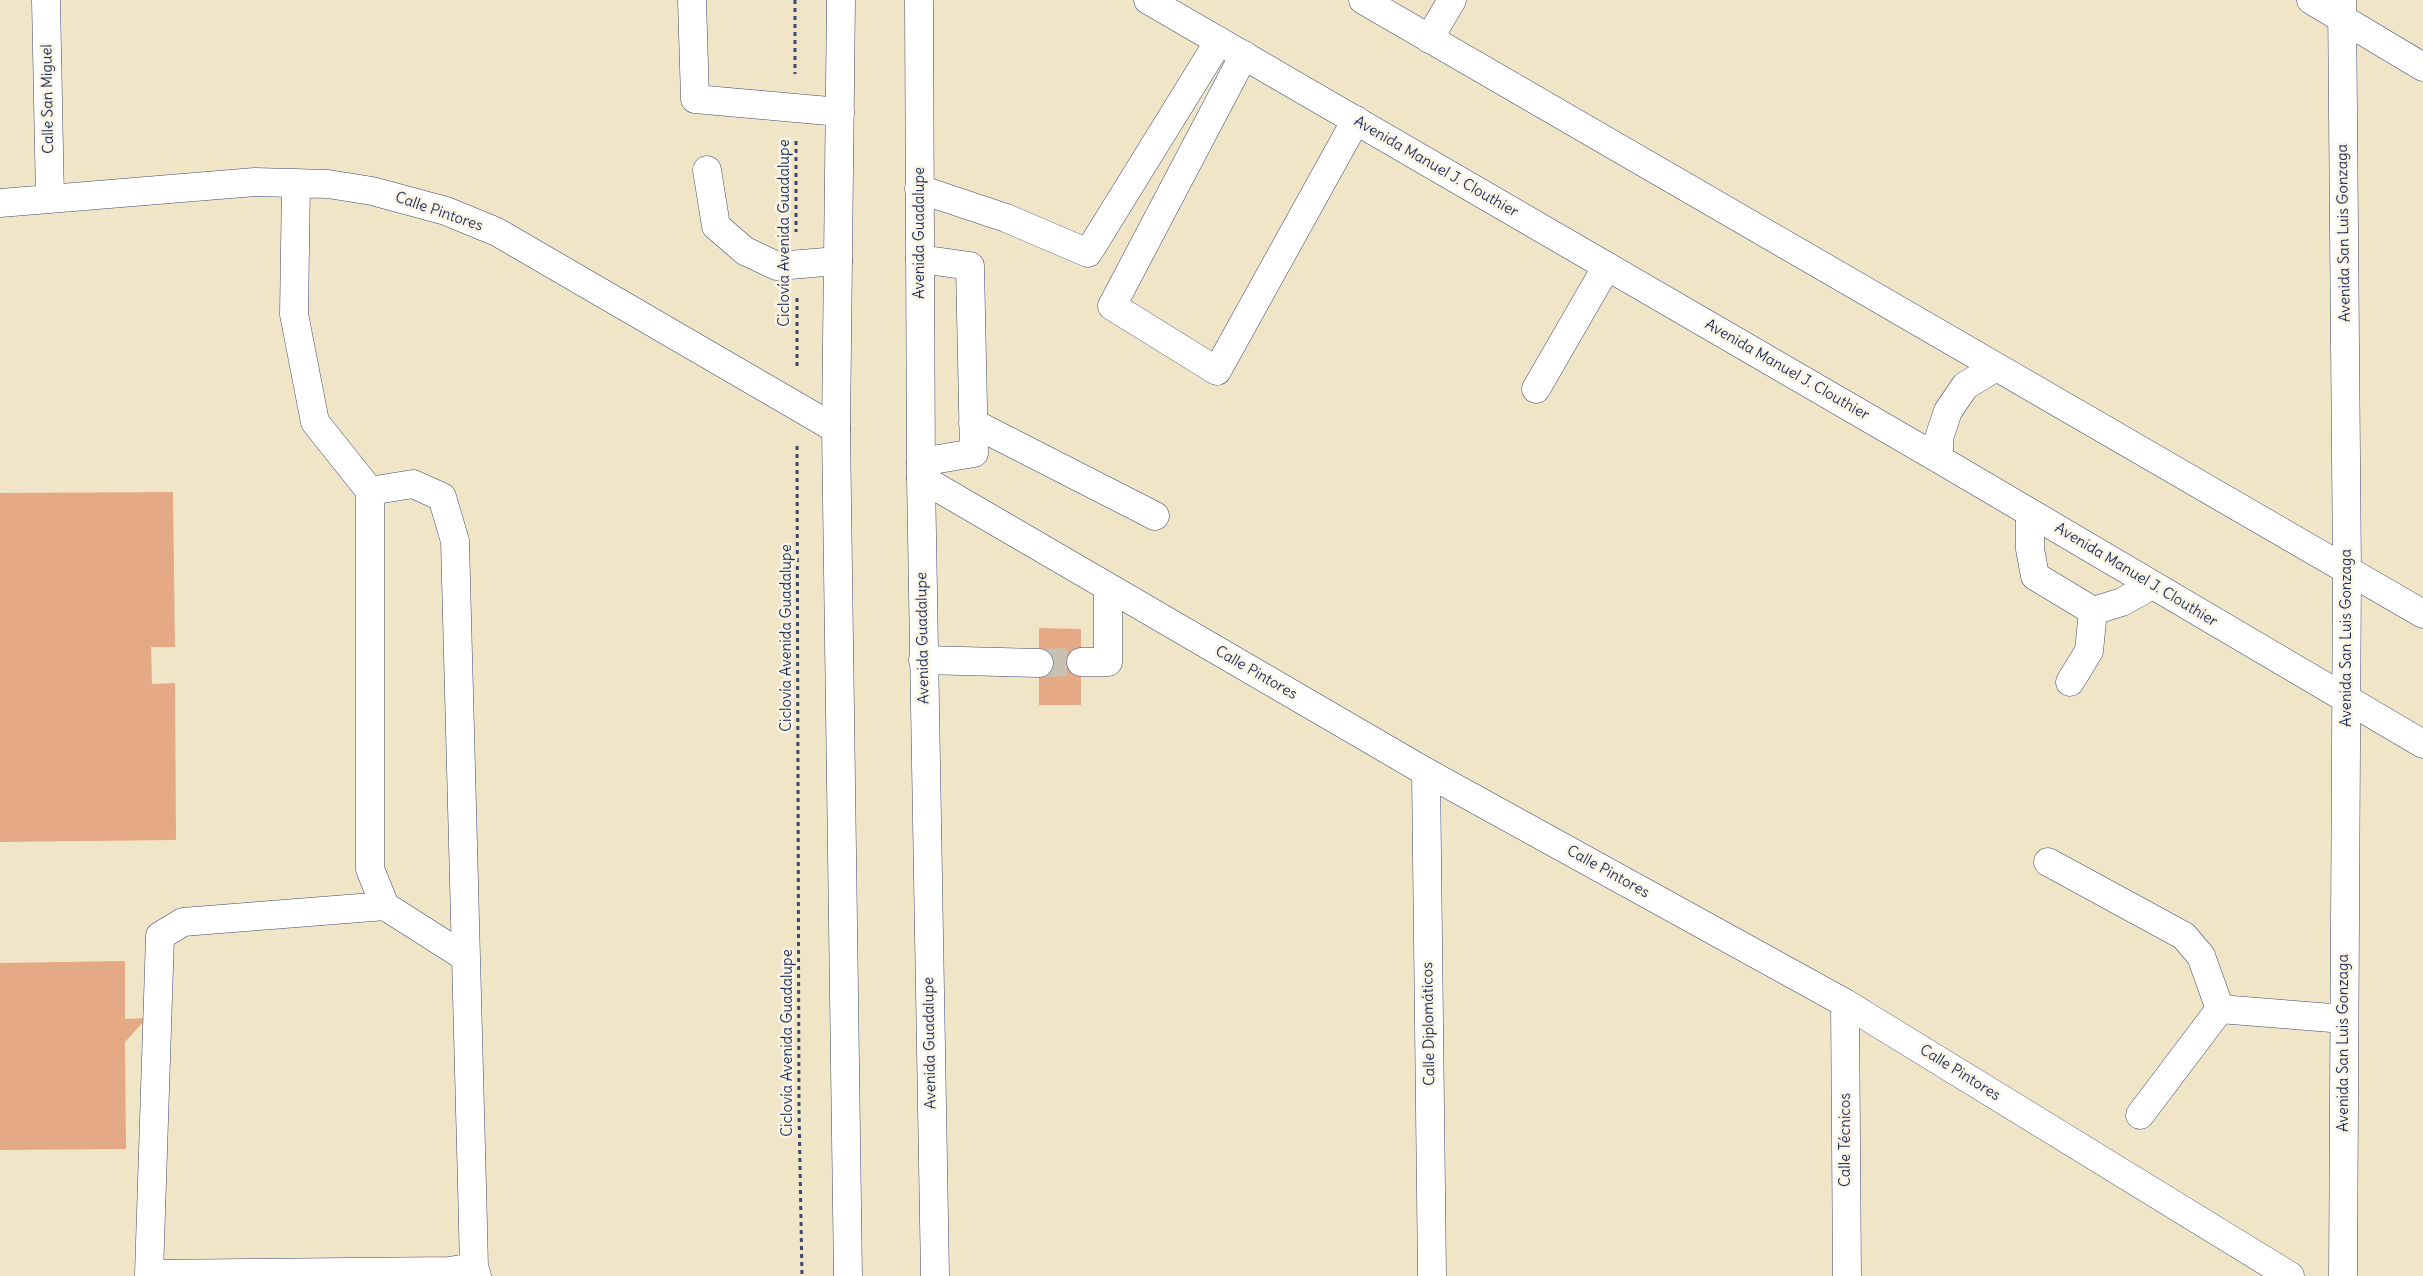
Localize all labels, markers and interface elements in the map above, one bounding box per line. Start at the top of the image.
street label: Calle San Miguel [38,44,58,154]
street label: Avenida Manuel J. Clouthier [1351,112,1521,222]
street label: Ciclovía Avenida Guadalupe [776,139,794,327]
street label: Avenida San Luis Gonzaga [2333,144,2355,322]
street label: Avenida Guadalupe [911,167,929,299]
street label: Calle Pintores [393,189,485,235]
street label: Avenida Manuel J. Clouthier [1702,315,1872,425]
street label: Avenida Manuel J. Clouthier [2051,519,2221,631]
street label: Ciclovía Avenida Guadalupe [778,544,796,732]
street label: Avenida San Luis Gonzaga [2338,549,2356,727]
street label: Avenida Guadalupe [913,572,933,704]
street label: Calle Pintores [1212,642,1300,704]
street label: Calle Pintores [1564,842,1652,902]
street label: Ciclovía Avenida Guadalupe [779,949,797,1137]
street label: Avenida San Luis Gonzaga [2335,954,2353,1132]
street label: Calle Diplomáticos [1419,962,1439,1086]
street label: Avenida Guadalupe [920,977,940,1109]
street label: Calle Pintores [1916,1041,2004,1105]
street label: Calle Técnicos [1837,1093,1855,1187]

